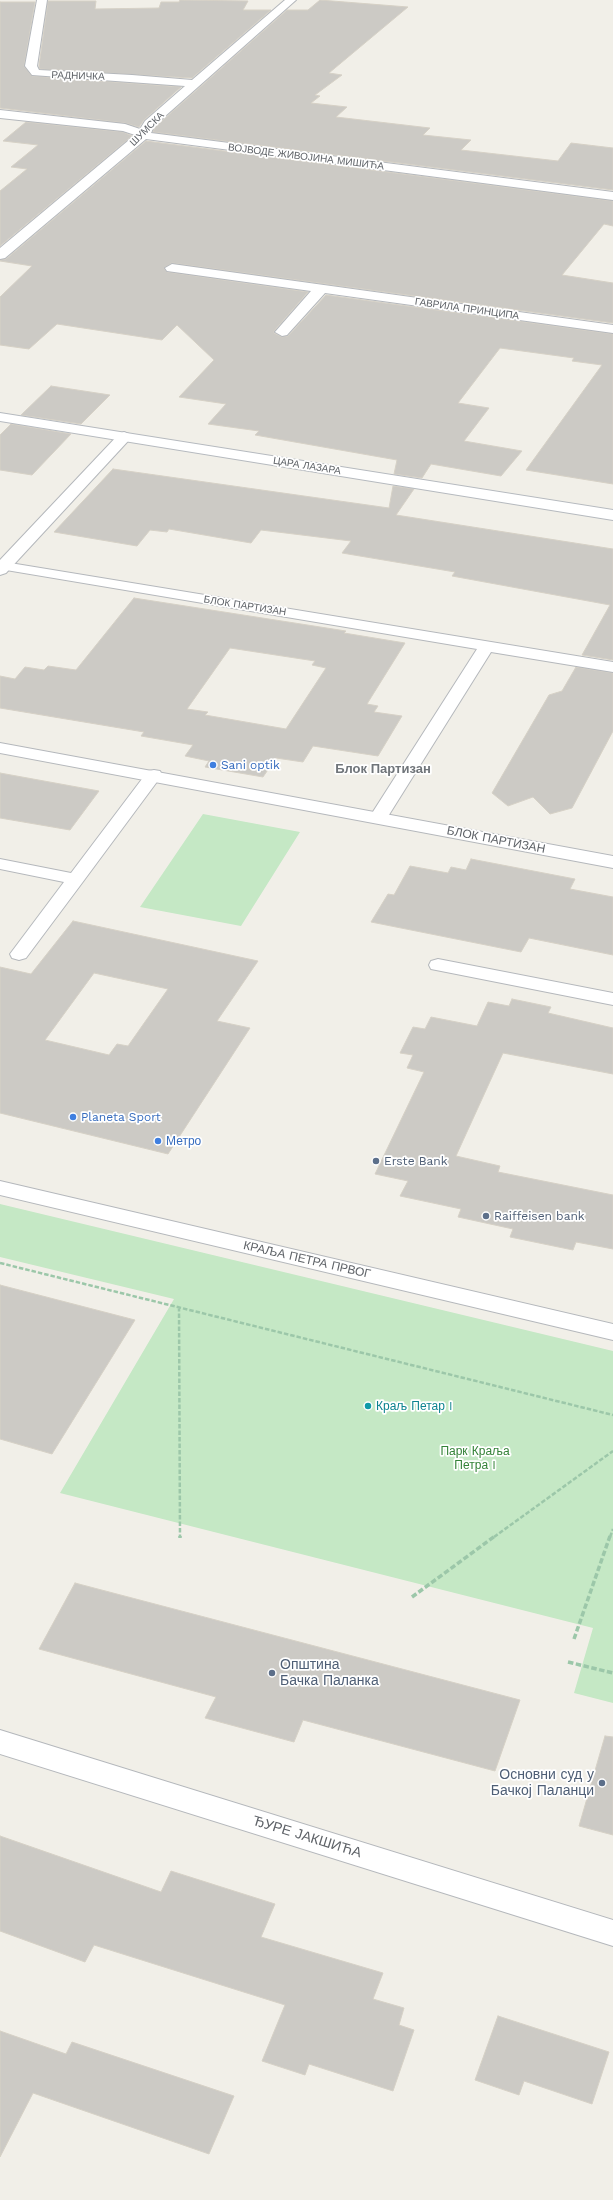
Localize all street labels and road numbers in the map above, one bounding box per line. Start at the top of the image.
street label: РАДНИЧКА [51,69,105,83]
street label: ШУМСКА [127,109,167,149]
street label: ВОЈВОДЕ ЖИВОЈИНА МИШИЋА [227,141,385,173]
street label: ГАВРИЛА ПРИНЦИПА [414,296,520,322]
street label: ЦАРА ЛАЗАРА [272,455,342,477]
street label: БЛОК ПАРТИЗАН [203,594,287,618]
street label: БЛОК ПАРТИЗАН [445,823,547,857]
street label: КРАЉА ПЕТРА ПРВОГ [242,1238,372,1282]
street label: ЂУРЕ ЈАКШИЋА [250,1812,364,1862]

